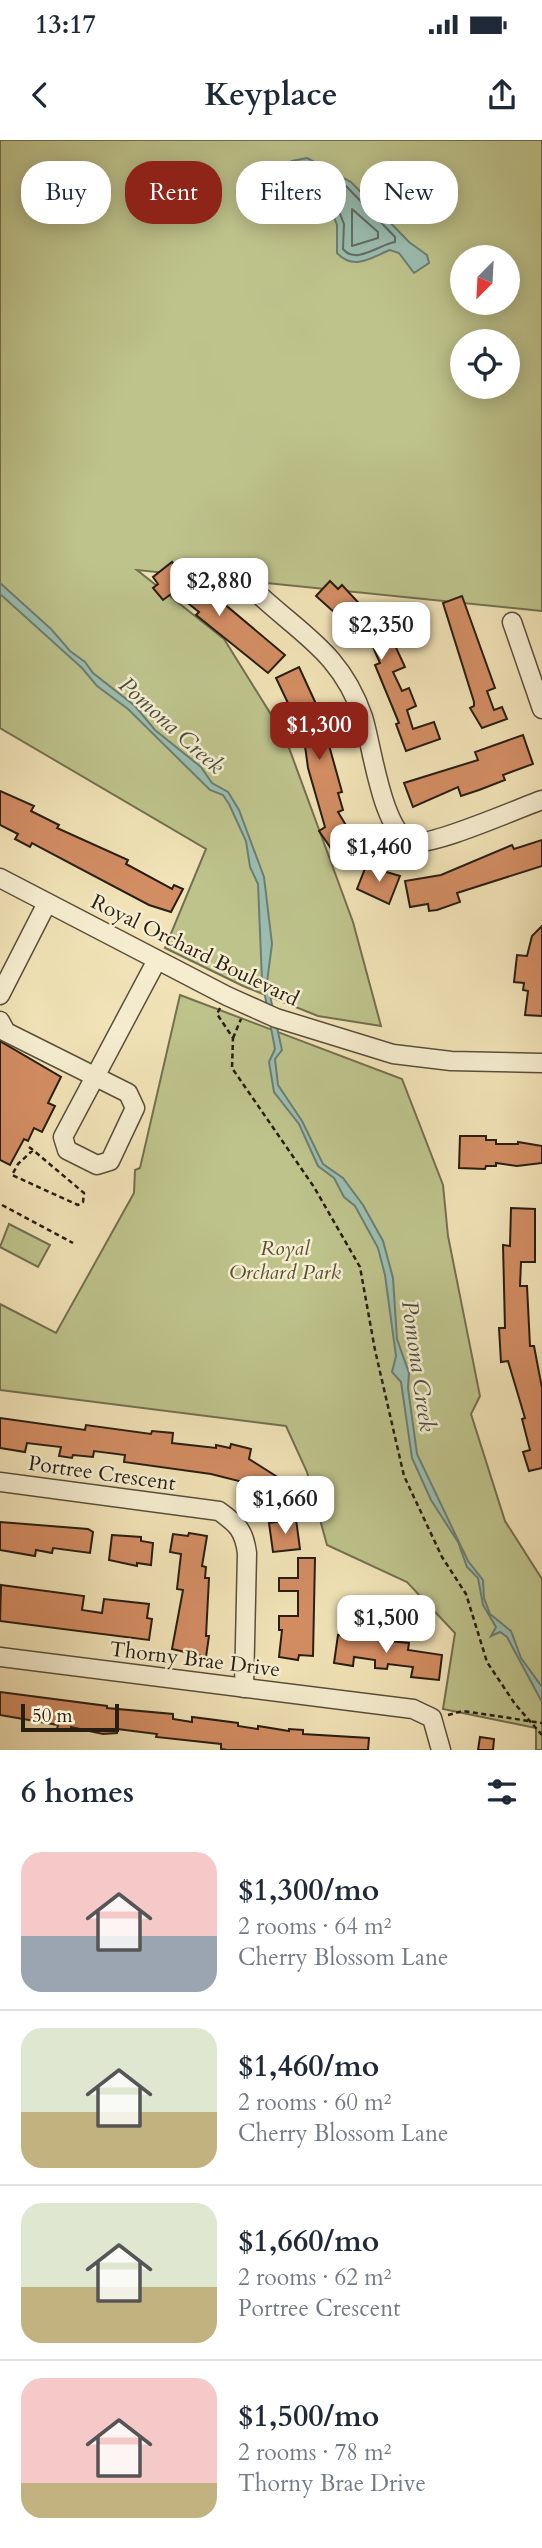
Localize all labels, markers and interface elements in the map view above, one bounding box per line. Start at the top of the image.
text: 13:17 [35,7,96,42]
text: Keyplace [204,73,338,117]
icon: back [21,76,59,114]
icon: share [483,76,521,114]
chip: Buy [21,161,111,224]
chip: Rent [125,161,222,224]
chip: Filters [236,161,346,224]
chip: New [360,161,458,224]
north arrow [450,245,520,315]
map controls [450,245,520,399]
button: locate [450,329,520,399]
pin: $2,880 [162,559,276,618]
text: $2,880 [186,565,252,596]
pin: $2,350 [324,602,438,662]
text: $2,350 [348,609,414,640]
water label: Pomona Creek [112,670,232,781]
pin: $1,300 [262,702,376,762]
text: $1,300 [286,709,352,740]
pin: $1,460 [322,824,436,884]
text: $1,460 [346,831,412,862]
street label: Royal Orchard Boulevard [86,887,304,1013]
park label: Royal Orchard Park [229,1234,342,1287]
water label: Pomona Creek [394,1299,443,1434]
street label: Portree Crescent [26,1449,178,1498]
pin: $1,660 [228,1476,342,1536]
text: $1,660 [252,1483,318,1514]
pin: $1,500 [329,1596,443,1655]
text: $1,500 [353,1602,419,1633]
street label: Thorny Brae Drive [108,1635,282,1684]
scale bar [21,1701,119,1733]
text: 50 m [32,1703,73,1729]
text: 6 homes [21,1772,134,1813]
icon: filters [483,1773,521,1811]
text: $1,300/mo [238,1870,379,1911]
icon: home [77,1880,161,1964]
text: 2 rooms · 64 m² [238,1911,391,1942]
text: Cherry Blossom Lane [238,1942,449,1973]
text: $1,460/mo [238,2046,379,2087]
icon: home [77,2056,161,2140]
text: 2 rooms · 60 m² [238,2087,391,2118]
text: Cherry Blossom Lane [238,2118,449,2149]
text: $1,660/mo [238,2221,379,2262]
icon: home [77,2231,161,2315]
text: 2 rooms · 62 m² [238,2262,391,2293]
text: Portree Crescent [238,2293,401,2324]
text: $1,500/mo [238,2396,379,2437]
icon: home [77,2406,161,2490]
text: 2 rooms · 78 m² [238,2437,391,2468]
text: Thorny Brae Drive [238,2468,426,2499]

